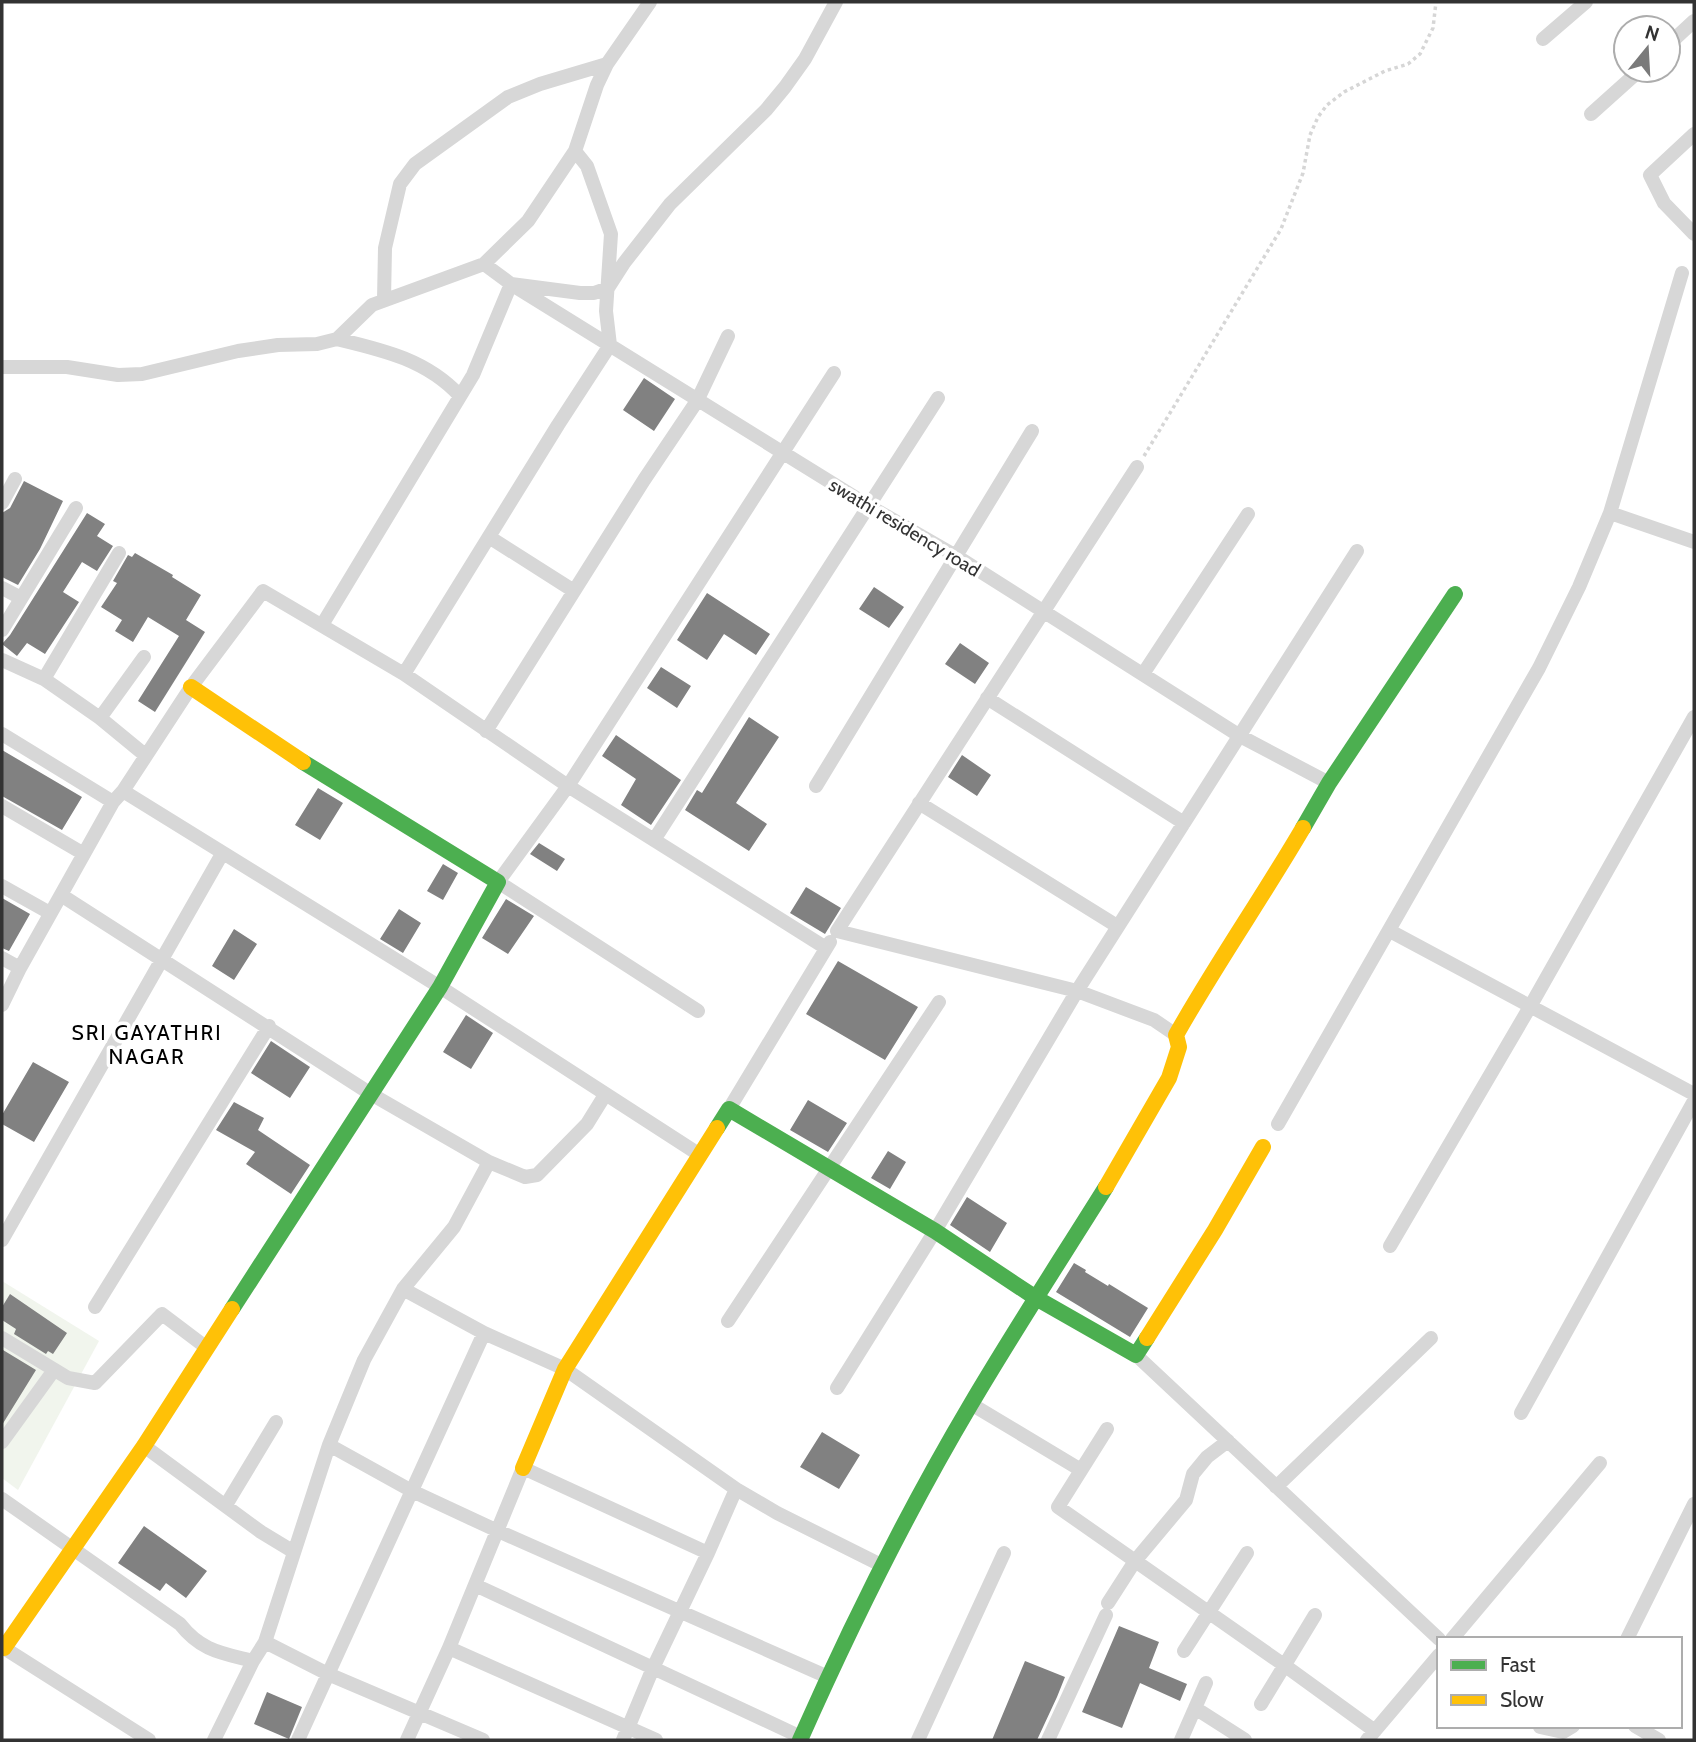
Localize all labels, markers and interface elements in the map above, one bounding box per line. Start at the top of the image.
north arrow [1612,14,1682,84]
text: N [1642,20,1662,46]
street label: swathi residency road [825,473,984,582]
district label: SRI GAYATHRI NAGAR [71,1020,223,1069]
legend [1437,1637,1682,1728]
text: Fast [1500,1652,1536,1677]
text: Slow [1500,1687,1544,1712]

